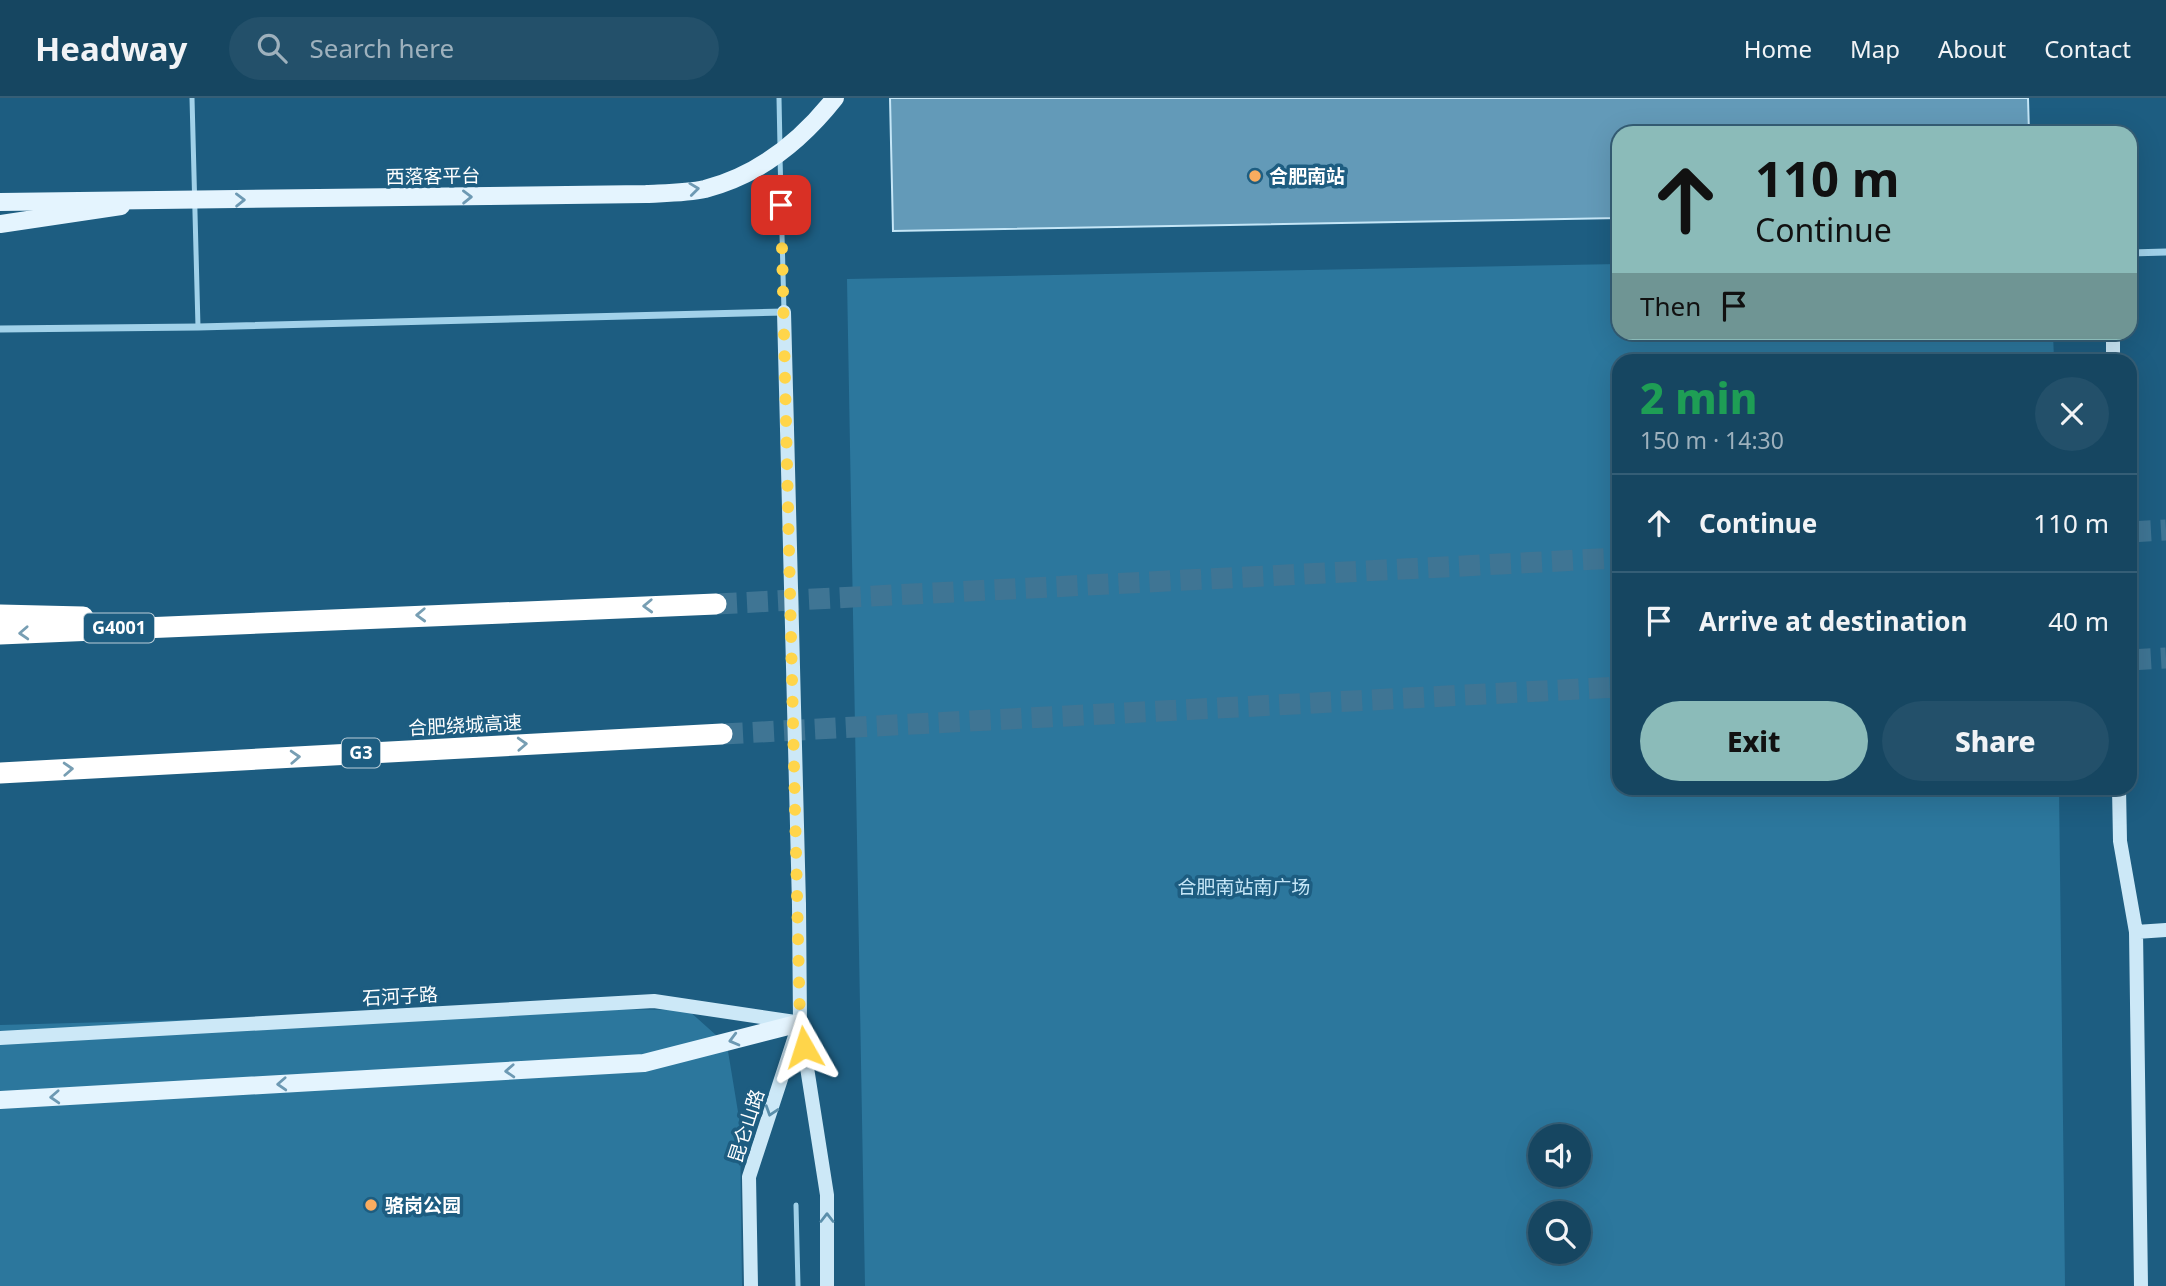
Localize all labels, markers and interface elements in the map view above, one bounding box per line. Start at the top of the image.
search box [229,17,719,80]
text: Headway [35,26,187,71]
icon: search [253,29,291,67]
text: Search here [309,30,454,66]
text: Home [1744,32,1812,65]
text: Map [1850,32,1900,65]
text: About [1938,32,2006,65]
text: Contact [2044,32,2131,65]
text: 110 m [1755,145,1900,211]
icon: ahead [1640,154,1731,245]
street label: 西落客平台 [385,162,481,190]
place label: 合肥南站 [1269,163,1345,189]
marker: 合肥南站 [1247,168,1263,184]
pin [751,175,811,235]
one-way arrow [689,182,700,197]
icon: arrive [762,186,800,224]
one-way arrow [462,189,473,205]
one-way arrow [235,192,245,208]
text: Continue [1755,208,1892,251]
icon: arrive [1715,287,1753,325]
text: Then [1640,288,1701,324]
text: 2 min [1640,369,1757,426]
button: close [2035,377,2109,451]
text: 150 m · 14:30 [1640,424,1784,456]
icon: ahead [1640,504,1678,542]
text: Continue [1699,505,1817,541]
text: 110 m [2033,505,2109,541]
one-way arrow [642,599,653,614]
icon: arrive [1640,602,1678,640]
text: Arrive at destination [1699,603,1968,639]
text: 40 m [2048,603,2109,639]
one-way arrow [415,608,426,623]
road number: G4001 [84,614,154,642]
one-way arrow [18,625,29,640]
button: Exit [1640,701,1868,781]
button: Share [1882,701,2109,781]
street label: 合肥绕城高速 [407,709,523,741]
one-way arrow [517,737,528,752]
road number: G3 [342,738,380,768]
one-way arrow [290,749,301,764]
one-way arrow [63,762,74,777]
park label: 合肥南站南广场 [1177,874,1311,900]
street label: 石河子路 [361,981,439,1011]
position arrow [767,1010,841,1084]
one-way arrow [728,1032,740,1046]
one-way arrow [504,1063,515,1078]
one-way arrow [277,1076,288,1091]
street label: 昆仑山路 [722,1086,770,1166]
one-way arrow [49,1089,60,1104]
one-way arrow [765,1104,779,1116]
map controls [1528,1124,1591,1264]
button: sound [1528,1124,1591,1187]
place label: 骆岗公园 [385,1192,461,1218]
marker: 骆岗公园 [363,1197,379,1213]
button: search [1528,1201,1591,1264]
one-way arrow [819,1212,835,1223]

